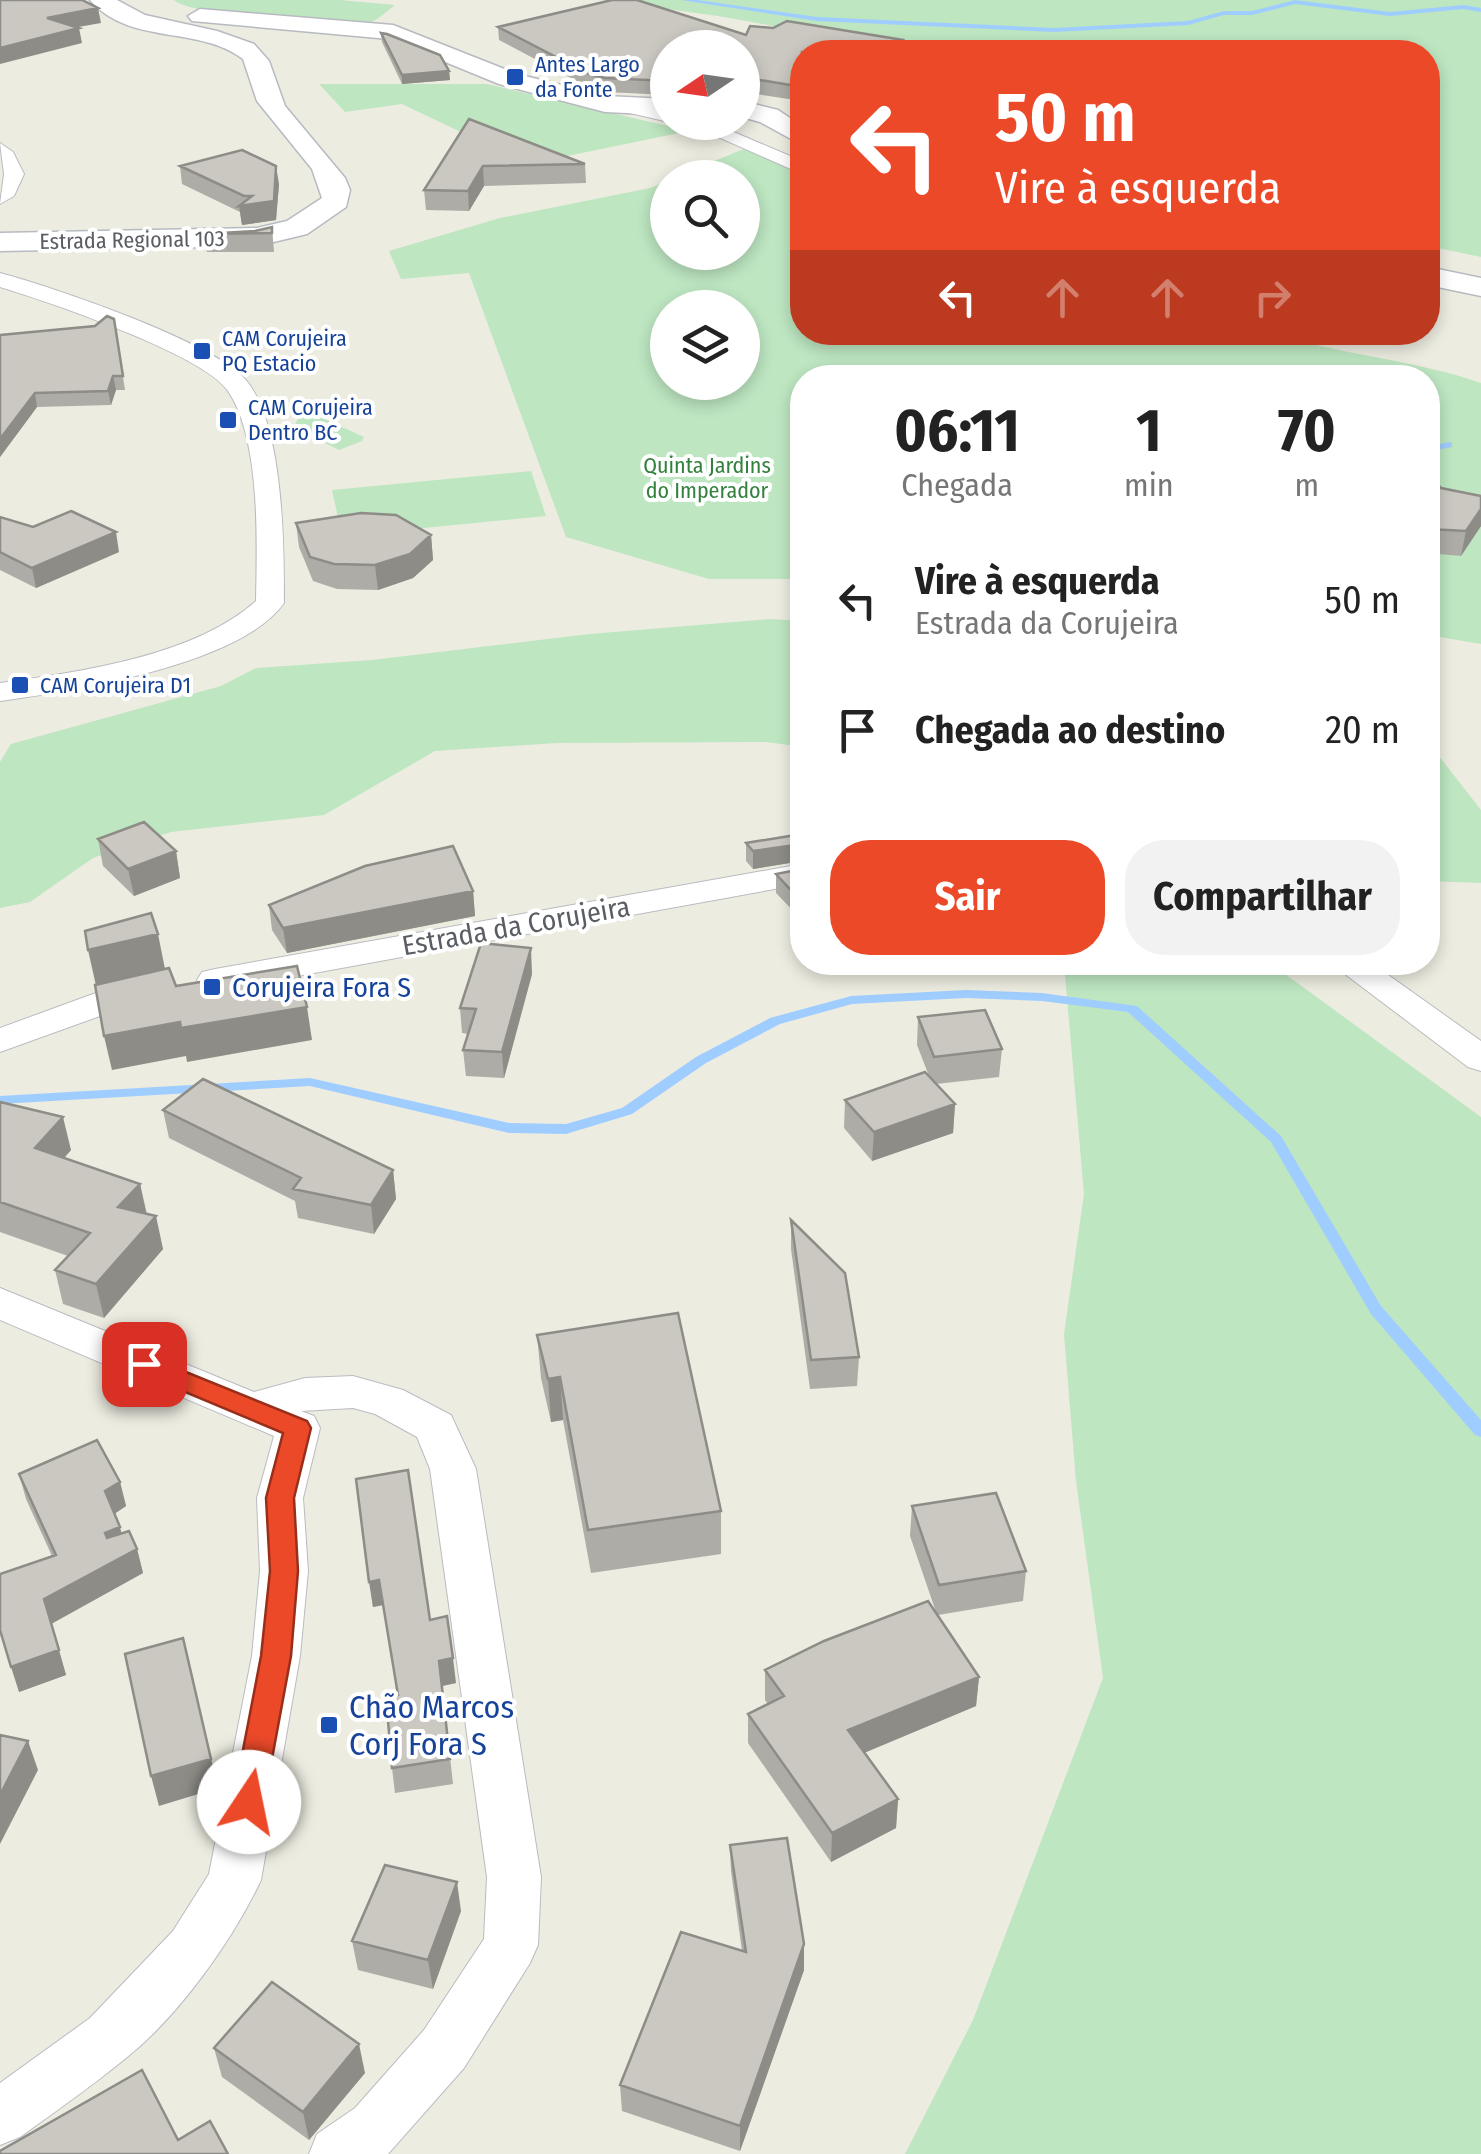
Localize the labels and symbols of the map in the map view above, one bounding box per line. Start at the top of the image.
north arrow [650,30,760,140]
place label: Antes Largo da Fonte [535,51,640,103]
marker: Antes Largo da Fonte [504,66,526,88]
street label: Estrada Regional 103 [39,225,225,255]
place label: CAM Corujeira PQ Estacio [222,325,347,377]
marker: CAM Corujeira PQ Estacio [191,340,213,362]
place label: CAM Corujeira Dentro BC [248,394,373,446]
marker: CAM Corujeira Dentro BC [217,409,239,431]
park label: Quinta Jardins do Imperador [643,452,771,504]
place label: CAM Corujeira D1 [40,672,191,699]
marker: CAM Corujeira D1 [9,674,31,696]
street label: Estrada da Corujeira [400,890,632,962]
place label: Corujeira Fora S [232,971,411,1004]
marker: Corujeira Fora S [201,976,223,998]
pin [102,1322,187,1407]
place label: Chão Marcos Corj Fora S [349,1688,514,1763]
marker: Chão Marcos Corj Fora S [318,1714,340,1736]
position arrow [197,1750,301,1854]

